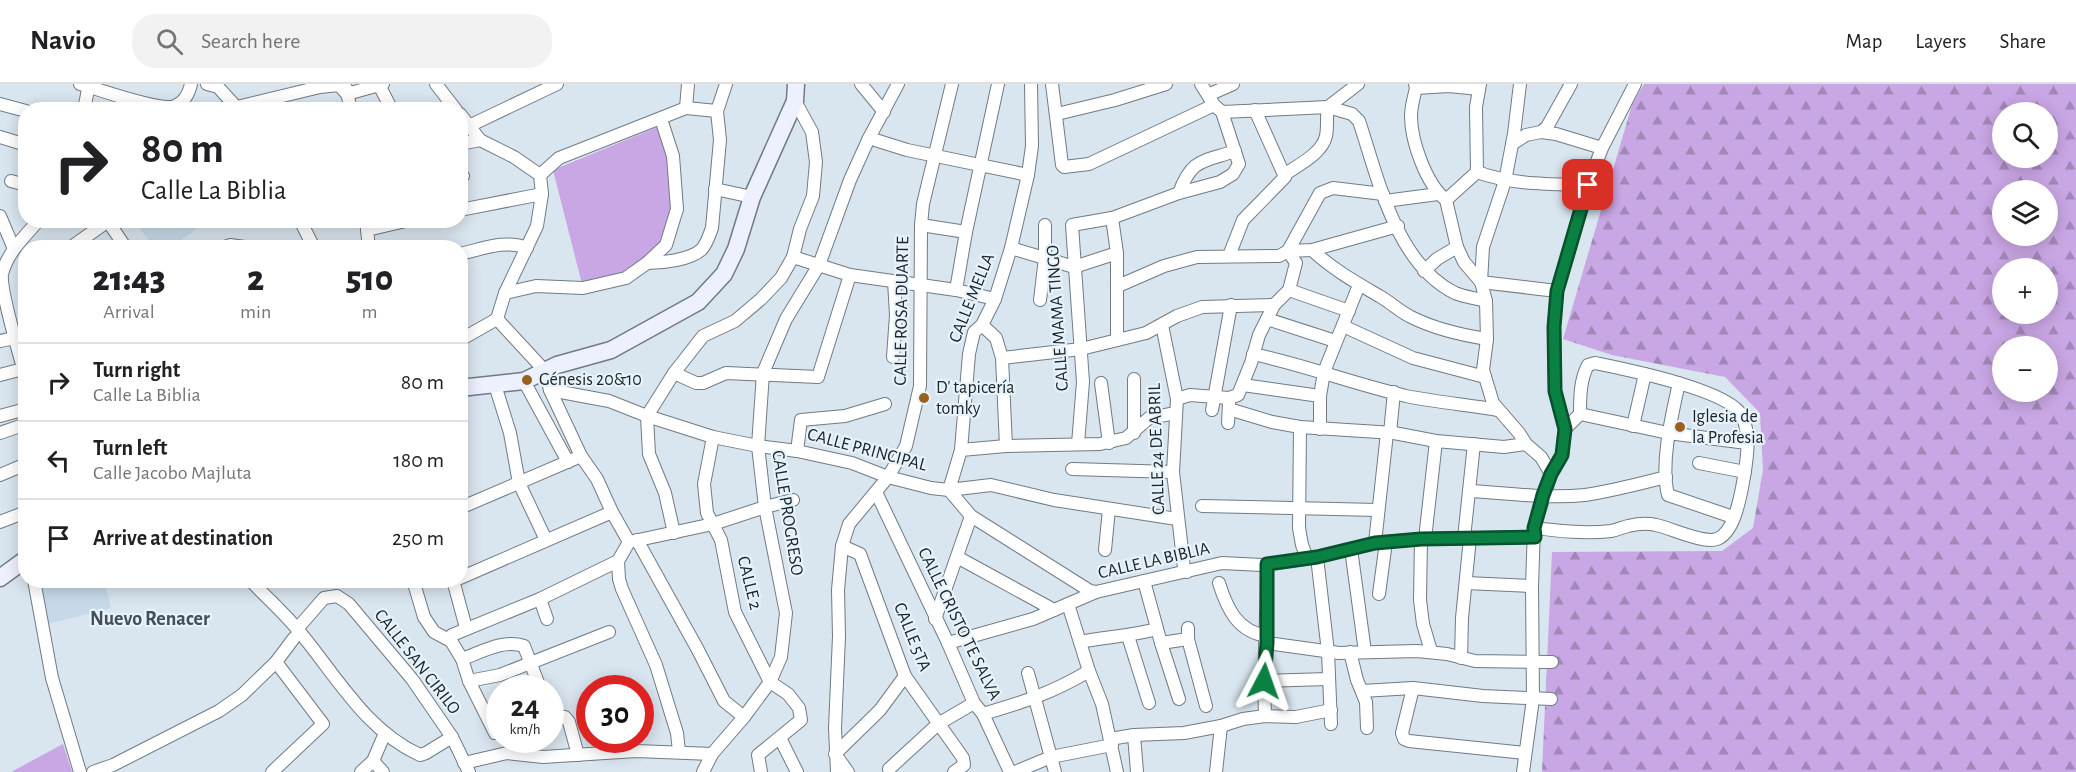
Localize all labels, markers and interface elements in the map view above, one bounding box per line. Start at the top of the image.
search box [132,14,552,68]
icon: search [153,25,186,58]
text: Navio [30,27,96,55]
text: Search here [201,30,300,52]
text: Map [1846,31,1882,52]
text: Layers [1915,31,1966,52]
text: Share [1999,31,2046,52]
map controls [1992,102,2058,402]
button: search [1992,102,2058,168]
icon: right [42,126,120,204]
text: 80 m [141,128,224,170]
pin [1562,159,1613,210]
icon: arrive [1571,168,1604,201]
text: Calle La Biblia [141,177,287,204]
button: layers [1992,180,2058,246]
street label: CALLE ROSA DUARTE [892,236,912,386]
street label: CALLE MAMA TINGO [1044,244,1072,392]
street label: CALLE MELLA [946,250,998,345]
button: + [1992,258,2058,324]
text: 21:43 [93,261,166,297]
text: 2 [247,261,264,297]
text: 510 [346,261,393,297]
text: Arrival [103,302,155,322]
text: min [240,302,271,322]
text: m [362,302,378,322]
button: − [1992,336,2058,402]
text: Turn right [93,359,180,381]
icon: right [42,366,75,399]
text: 80 m [401,371,444,393]
place label: Génesis 20&10 [539,371,642,389]
marker: Génesis 20&10 [520,373,534,387]
place label: D' tapicería tomky [936,379,1015,418]
street label: CALLE 24 DE ABRIL [1146,382,1168,515]
text: Calle La Biblia [93,385,201,405]
marker: D' tapicería tomky [917,391,931,405]
place label: Iglesia de la Profesia [1692,408,1764,447]
marker: Iglesia de la Profesia [1673,420,1687,434]
street label: CALLE PRINCIPAL [805,425,929,475]
text: Turn left [93,437,167,459]
icon: left [42,444,75,477]
text: 180 m [393,449,444,471]
street label: CALLE PROGRESO [768,449,806,577]
text: Calle Jacobo Majluta [93,463,252,483]
icon: arrive [42,522,75,555]
text: Arrive at destination [93,527,273,549]
text: 250 m [392,527,444,549]
street label: CALLE LA BIBLIA [1096,539,1212,583]
street label: CALLE CRISTO TE SALVA [914,545,1004,704]
street label: CALLE 2 [734,554,764,612]
street label: CALLE 5TA [890,600,934,674]
street label: CALLE SAN CIRILO [371,606,463,718]
district label: Nuevo Renacer [90,609,210,629]
position arrow [1232,649,1296,713]
speed limit sign: 30 [576,675,654,753]
text: 24 [510,692,540,722]
text: km/h [510,722,540,737]

